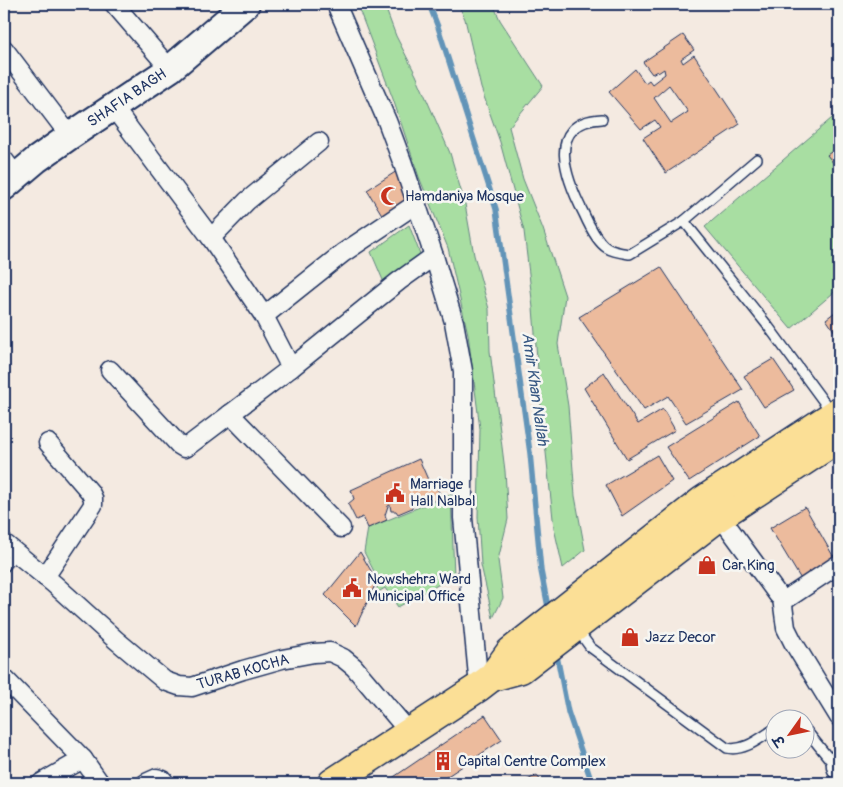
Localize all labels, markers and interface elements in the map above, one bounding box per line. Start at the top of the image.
street label: SHAFIA BAGH [84,65,170,131]
mosque icon: Hamdaniya Mosque [379,185,401,207]
place label: Hamdaniya Mosque [405,187,525,206]
water label: Amir Khan Nallah [517,331,553,448]
place label: Marriage Hall Nalbal [410,475,475,511]
public building icon: Marriage Hall Nalbal [384,482,406,504]
shop icon: Car King [696,554,718,576]
place label: Car King [722,556,774,575]
place label: Nowshehra Ward Municipal Office [367,570,471,606]
public building icon: Nowshehra Ward Municipal Office [341,577,363,599]
shop icon: Jazz Decor [619,626,641,648]
place label: Jazz Decor [645,628,717,647]
street label: TURAB KOCHA [195,650,292,694]
north arrow [766,710,816,760]
text: उ [769,731,790,751]
building icon: Capital Centre Complex [432,750,454,772]
place label: Capital Centre Complex [458,752,606,771]

